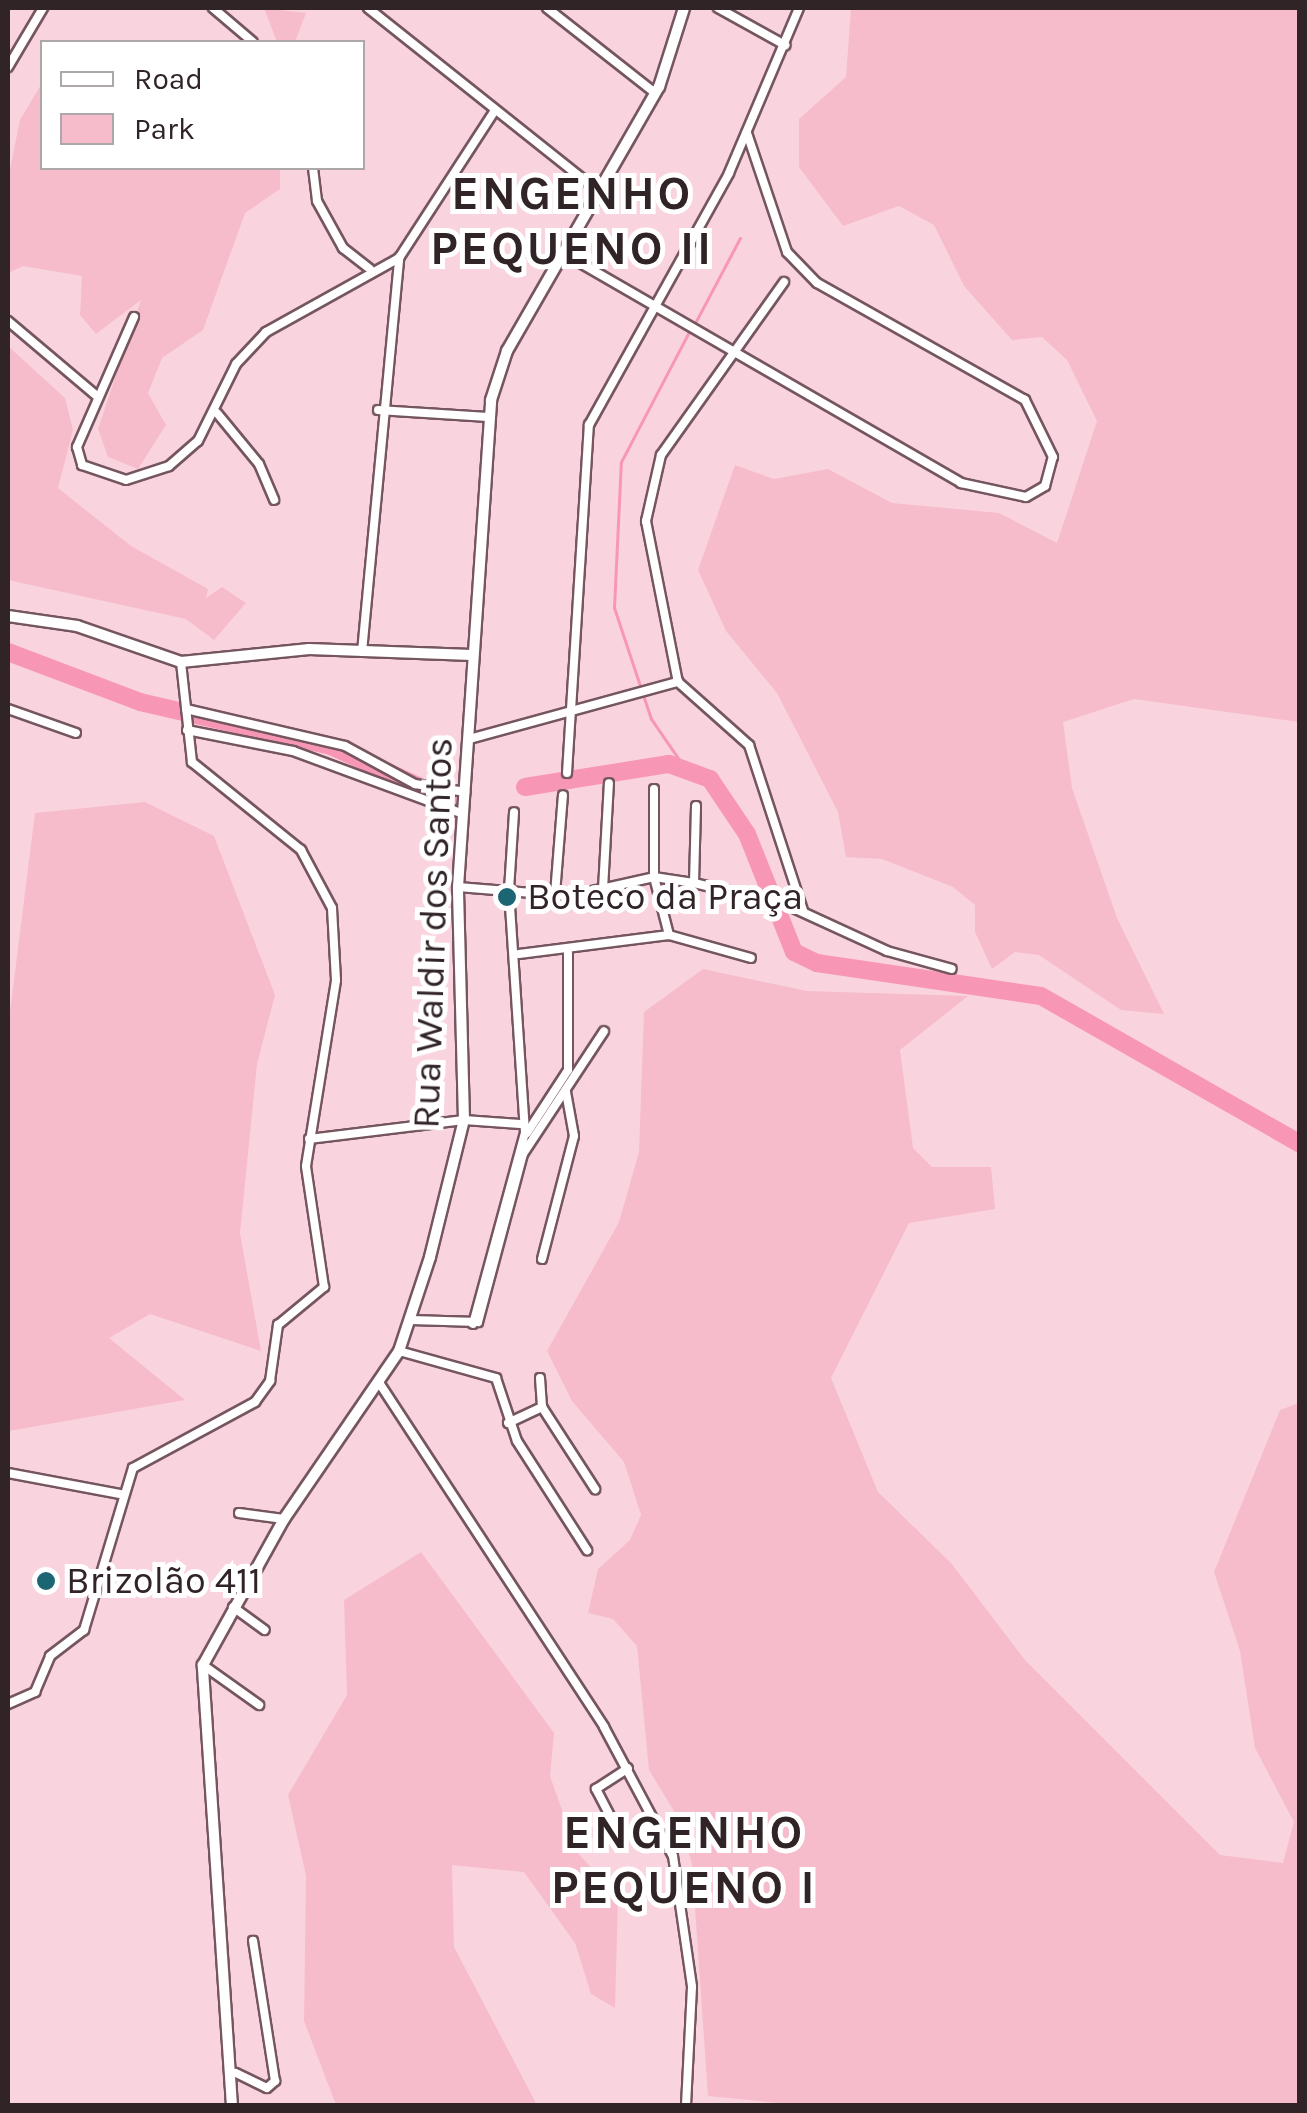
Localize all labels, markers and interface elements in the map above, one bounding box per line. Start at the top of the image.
legend [40,40,365,170]
text: Road [134,61,203,97]
text: Park [134,111,195,147]
district label: ENGENHO PEQUENO II [430,164,714,277]
street label: Rua Waldir dos Santos [403,737,463,1129]
place label: Boteco da Praça [527,874,803,920]
marker: Boteco da Praça [496,886,518,908]
place label: Brizolão 411 [66,1558,261,1604]
marker: Brizolão 411 [35,1570,57,1592]
district label: ENGENHO PEQUENO I [551,1803,817,1916]

